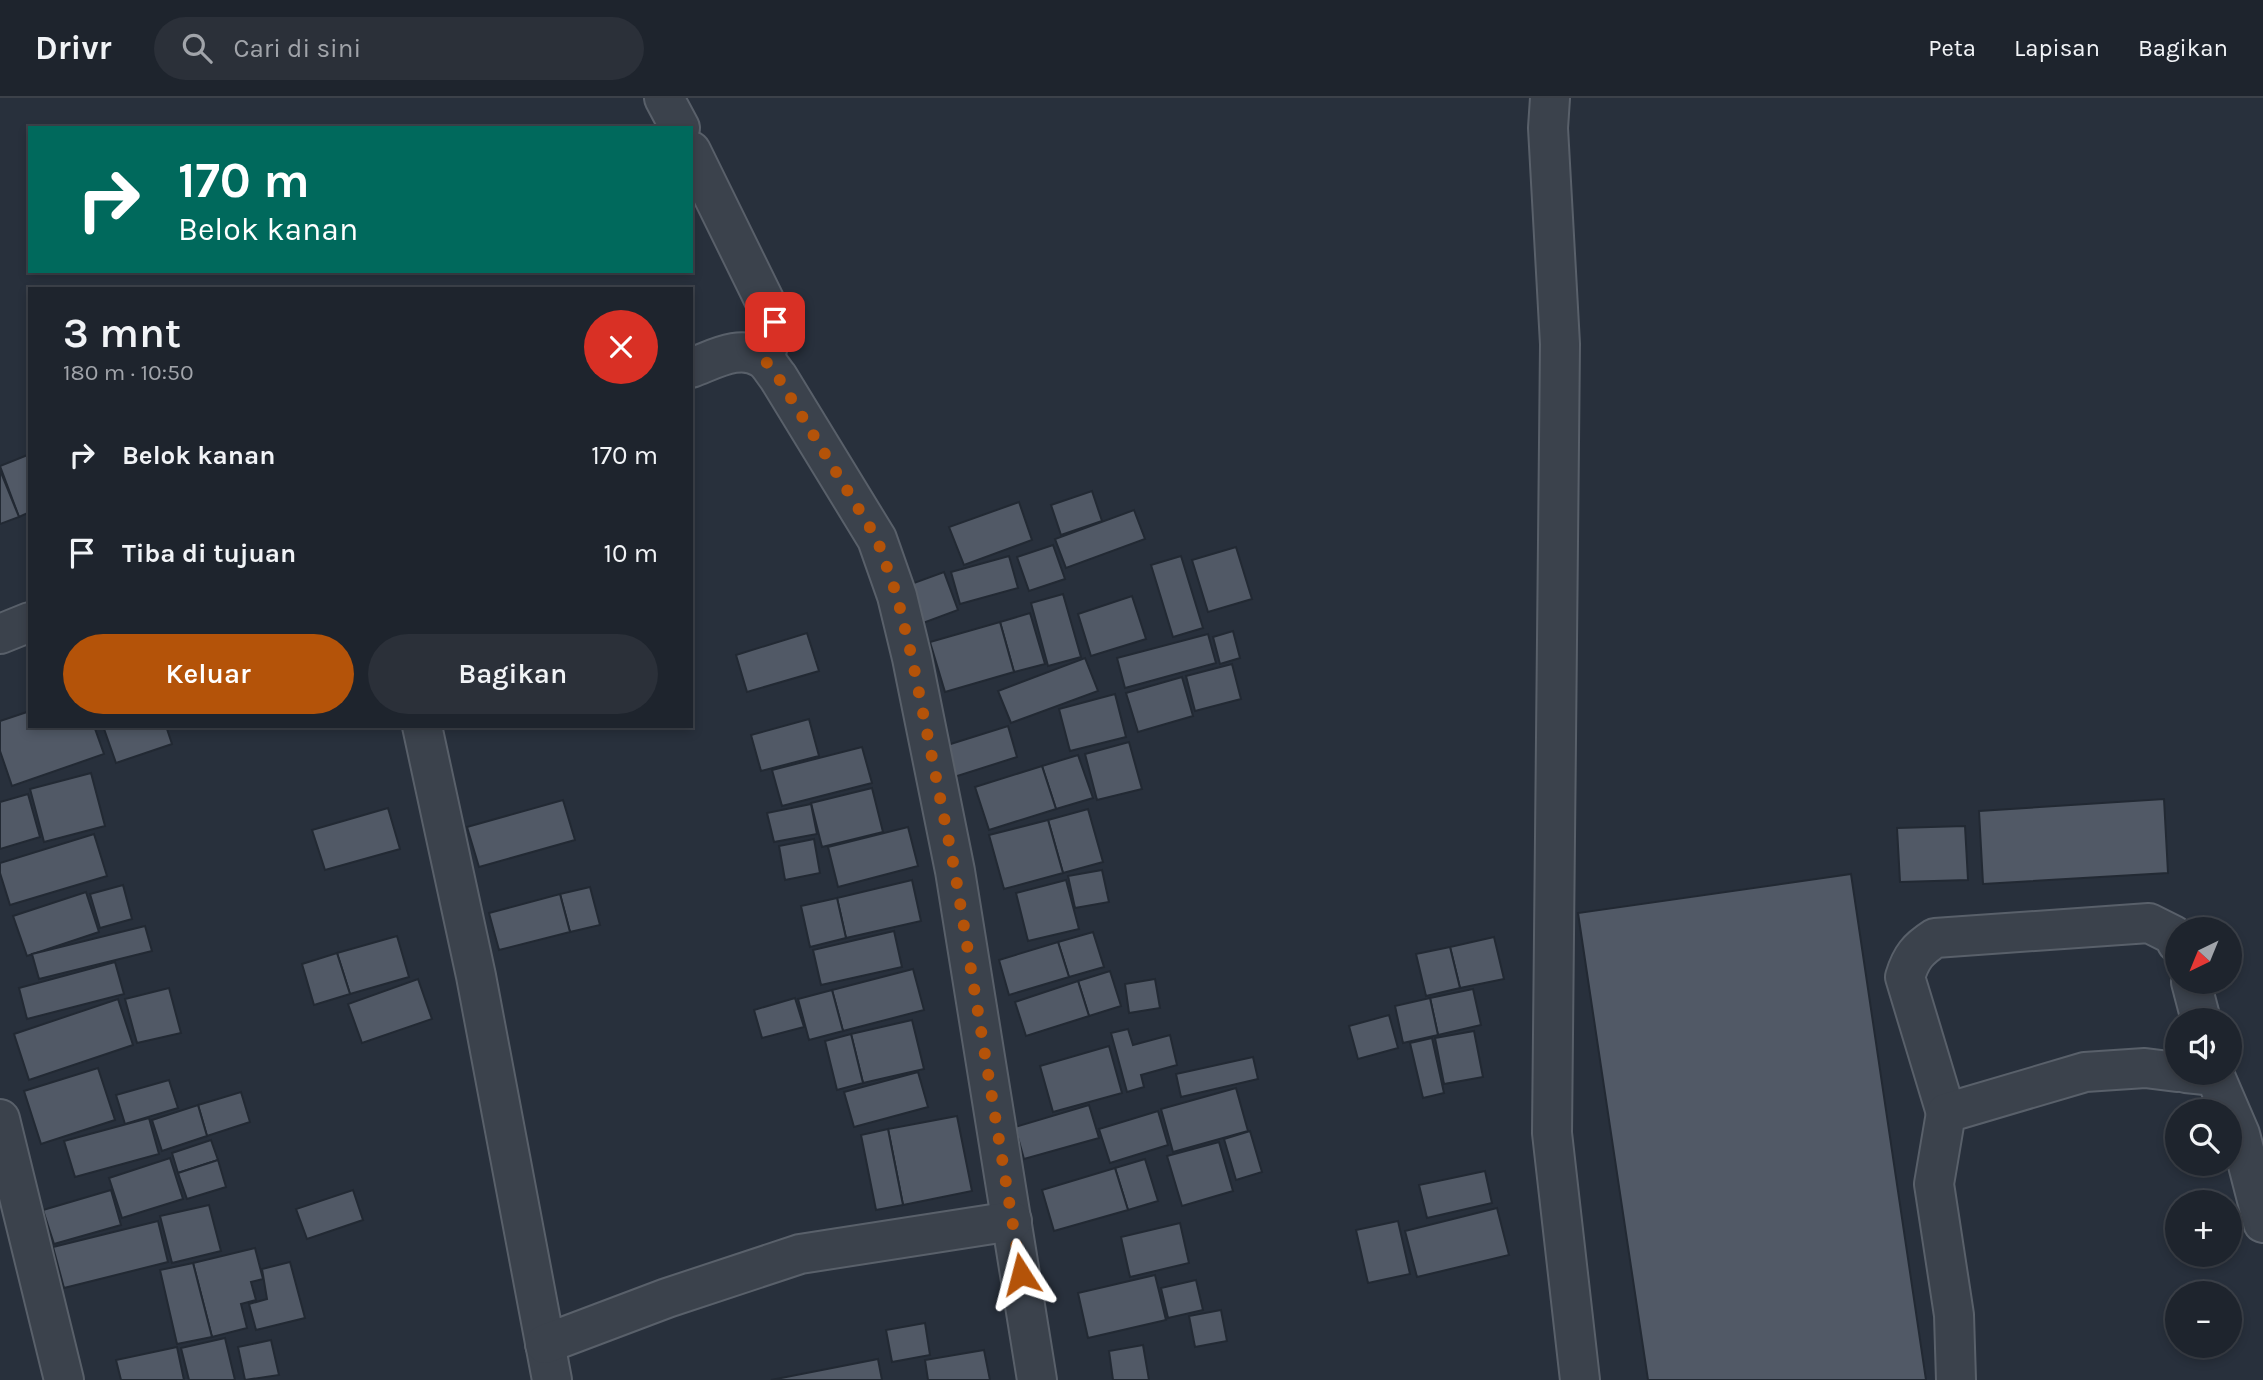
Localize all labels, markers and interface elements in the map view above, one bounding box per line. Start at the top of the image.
search box [154,17,644,80]
text: Drivr [35,29,112,67]
icon: search [178,29,216,67]
text: Cari di sini [234,33,361,64]
text: Peta [1928,34,1976,62]
text: Lapisan [2014,34,2100,62]
text: Bagikan [2138,34,2228,62]
text: 170 m [178,152,310,209]
icon: right [63,154,154,245]
text: Belok kanan [178,211,358,248]
pin [745,292,805,352]
icon: arrive [756,303,794,341]
text: 3 mnt [63,308,181,358]
button: close [584,310,658,384]
text: 180 m · 10:50 [63,359,194,386]
icon: right [63,436,101,474]
text: Belok kanan [122,440,275,471]
text: 170 m [591,440,658,471]
icon: arrive [63,534,101,572]
text: Tiba di tujuan [122,538,296,569]
text: 10 m [603,538,658,569]
button: Keluar [63,634,354,714]
button: Bagikan [368,634,658,714]
north arrow [2165,917,2242,994]
map controls [2165,917,2242,1358]
button: sound [2165,1008,2242,1085]
button: search [2165,1099,2242,1176]
button: + [2165,1190,2242,1267]
position arrow [984,1237,1058,1311]
button: − [2165,1281,2242,1358]

